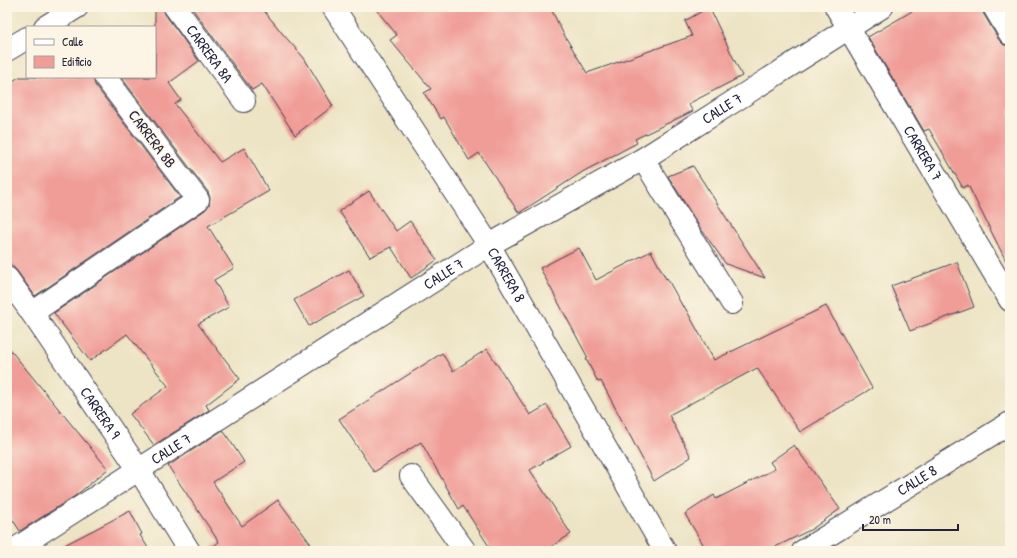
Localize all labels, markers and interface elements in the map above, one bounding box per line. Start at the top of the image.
street label: CARRERA 8A [181,20,238,87]
legend [26,26,156,78]
text: Calle [62,33,83,50]
text: Edificio [62,53,92,70]
street label: CALLE 7 [698,87,746,129]
street label: CARRERA 8B [124,105,181,172]
street label: CARRERA 7 [899,121,948,184]
street label: CARRERA 8 [483,243,531,306]
street label: CALLE 7 [419,253,468,294]
street label: CARRERA 9 [75,382,126,443]
street label: CALLE 7 [147,428,195,469]
street label: CALLE 8 [893,460,941,500]
scale bar [863,506,958,532]
text: 20 m [869,511,891,528]

